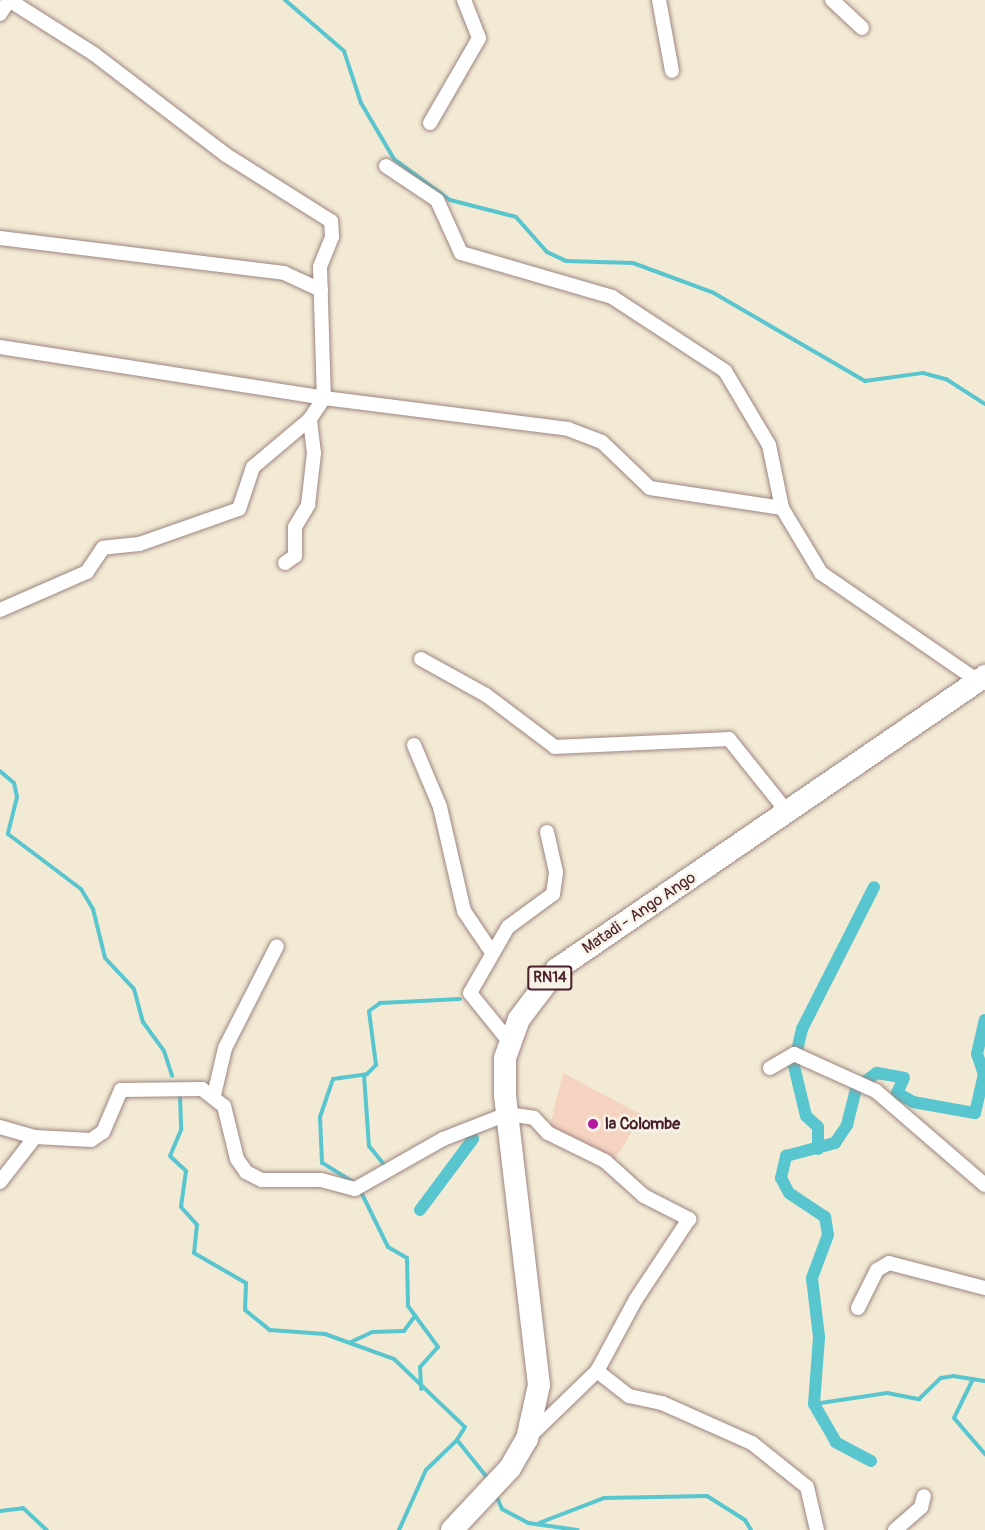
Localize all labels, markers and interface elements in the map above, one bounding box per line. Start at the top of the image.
street label: Matadi - Ango Ango [579,868,699,958]
road number: RN14 [526,966,574,990]
place label: la Colombe [605,1114,680,1134]
marker: la Colombe [586,1117,600,1131]

